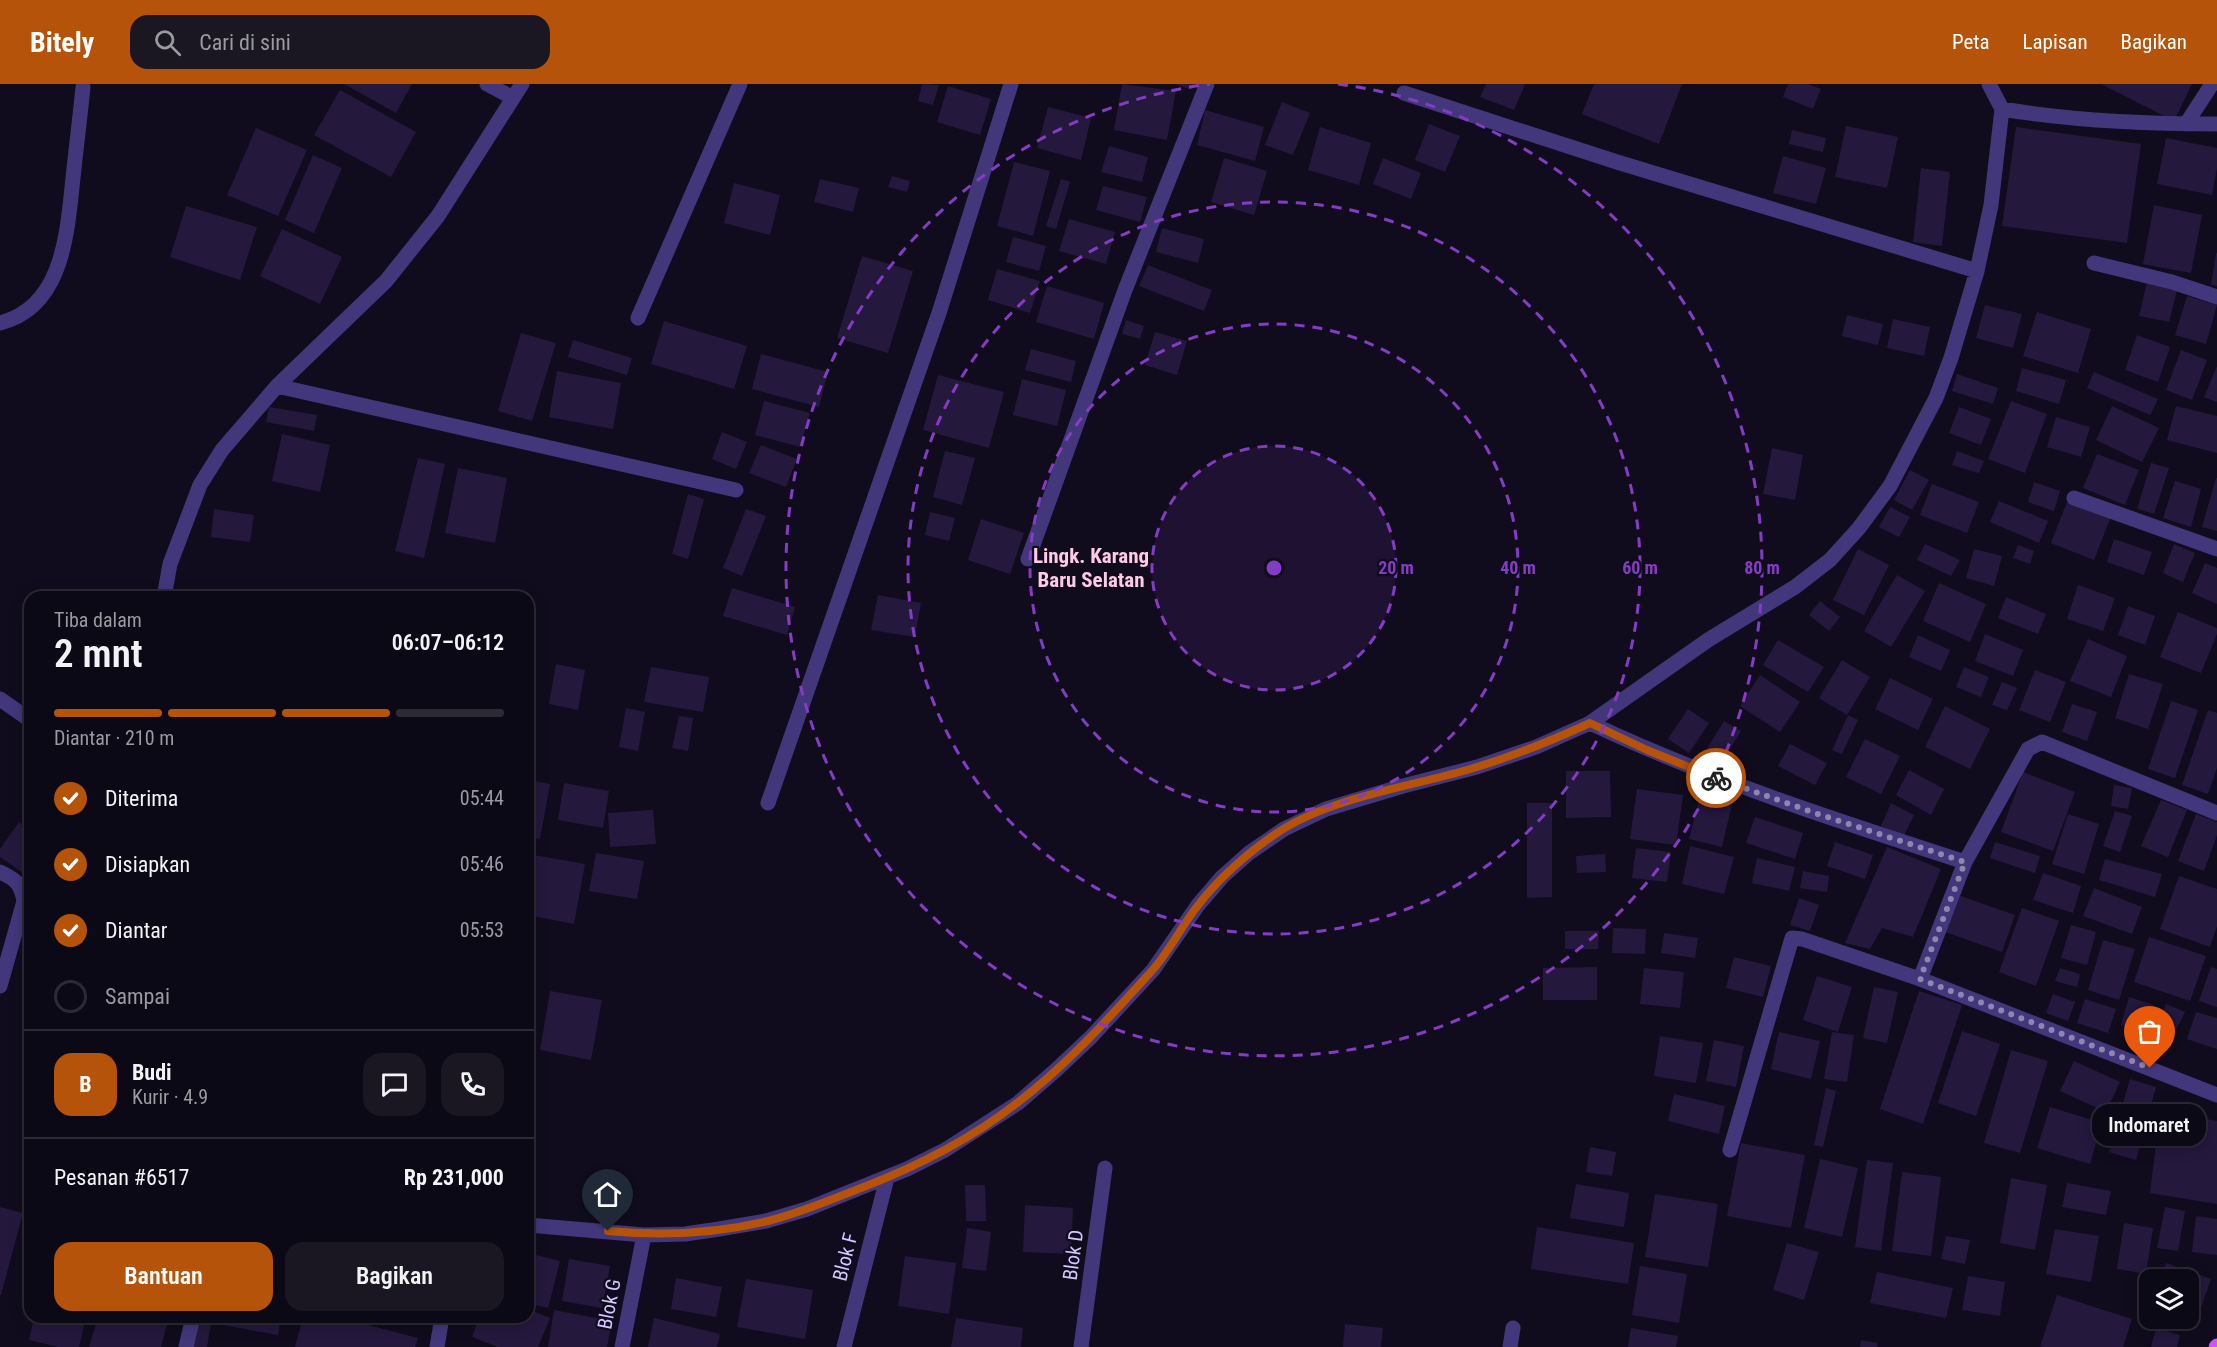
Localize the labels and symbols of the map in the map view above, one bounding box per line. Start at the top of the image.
district label: Lingk. Karang Baru Selatan [1033,544,1149,592]
text: 20 m [1378,557,1414,578]
text: 40 m [1500,557,1536,578]
text: 60 m [1622,557,1658,578]
text: 80 m [1744,557,1780,578]
centre of rings [1264,558,1284,578]
courier [1686,748,1746,808]
pin [2124,1006,2175,1068]
callout: Indomaret [2093,1104,2207,1146]
pin [582,1169,633,1231]
street label: Blok D [1058,1228,1088,1282]
street label: Blok F [827,1230,863,1284]
street label: Blok G [592,1277,626,1331]

